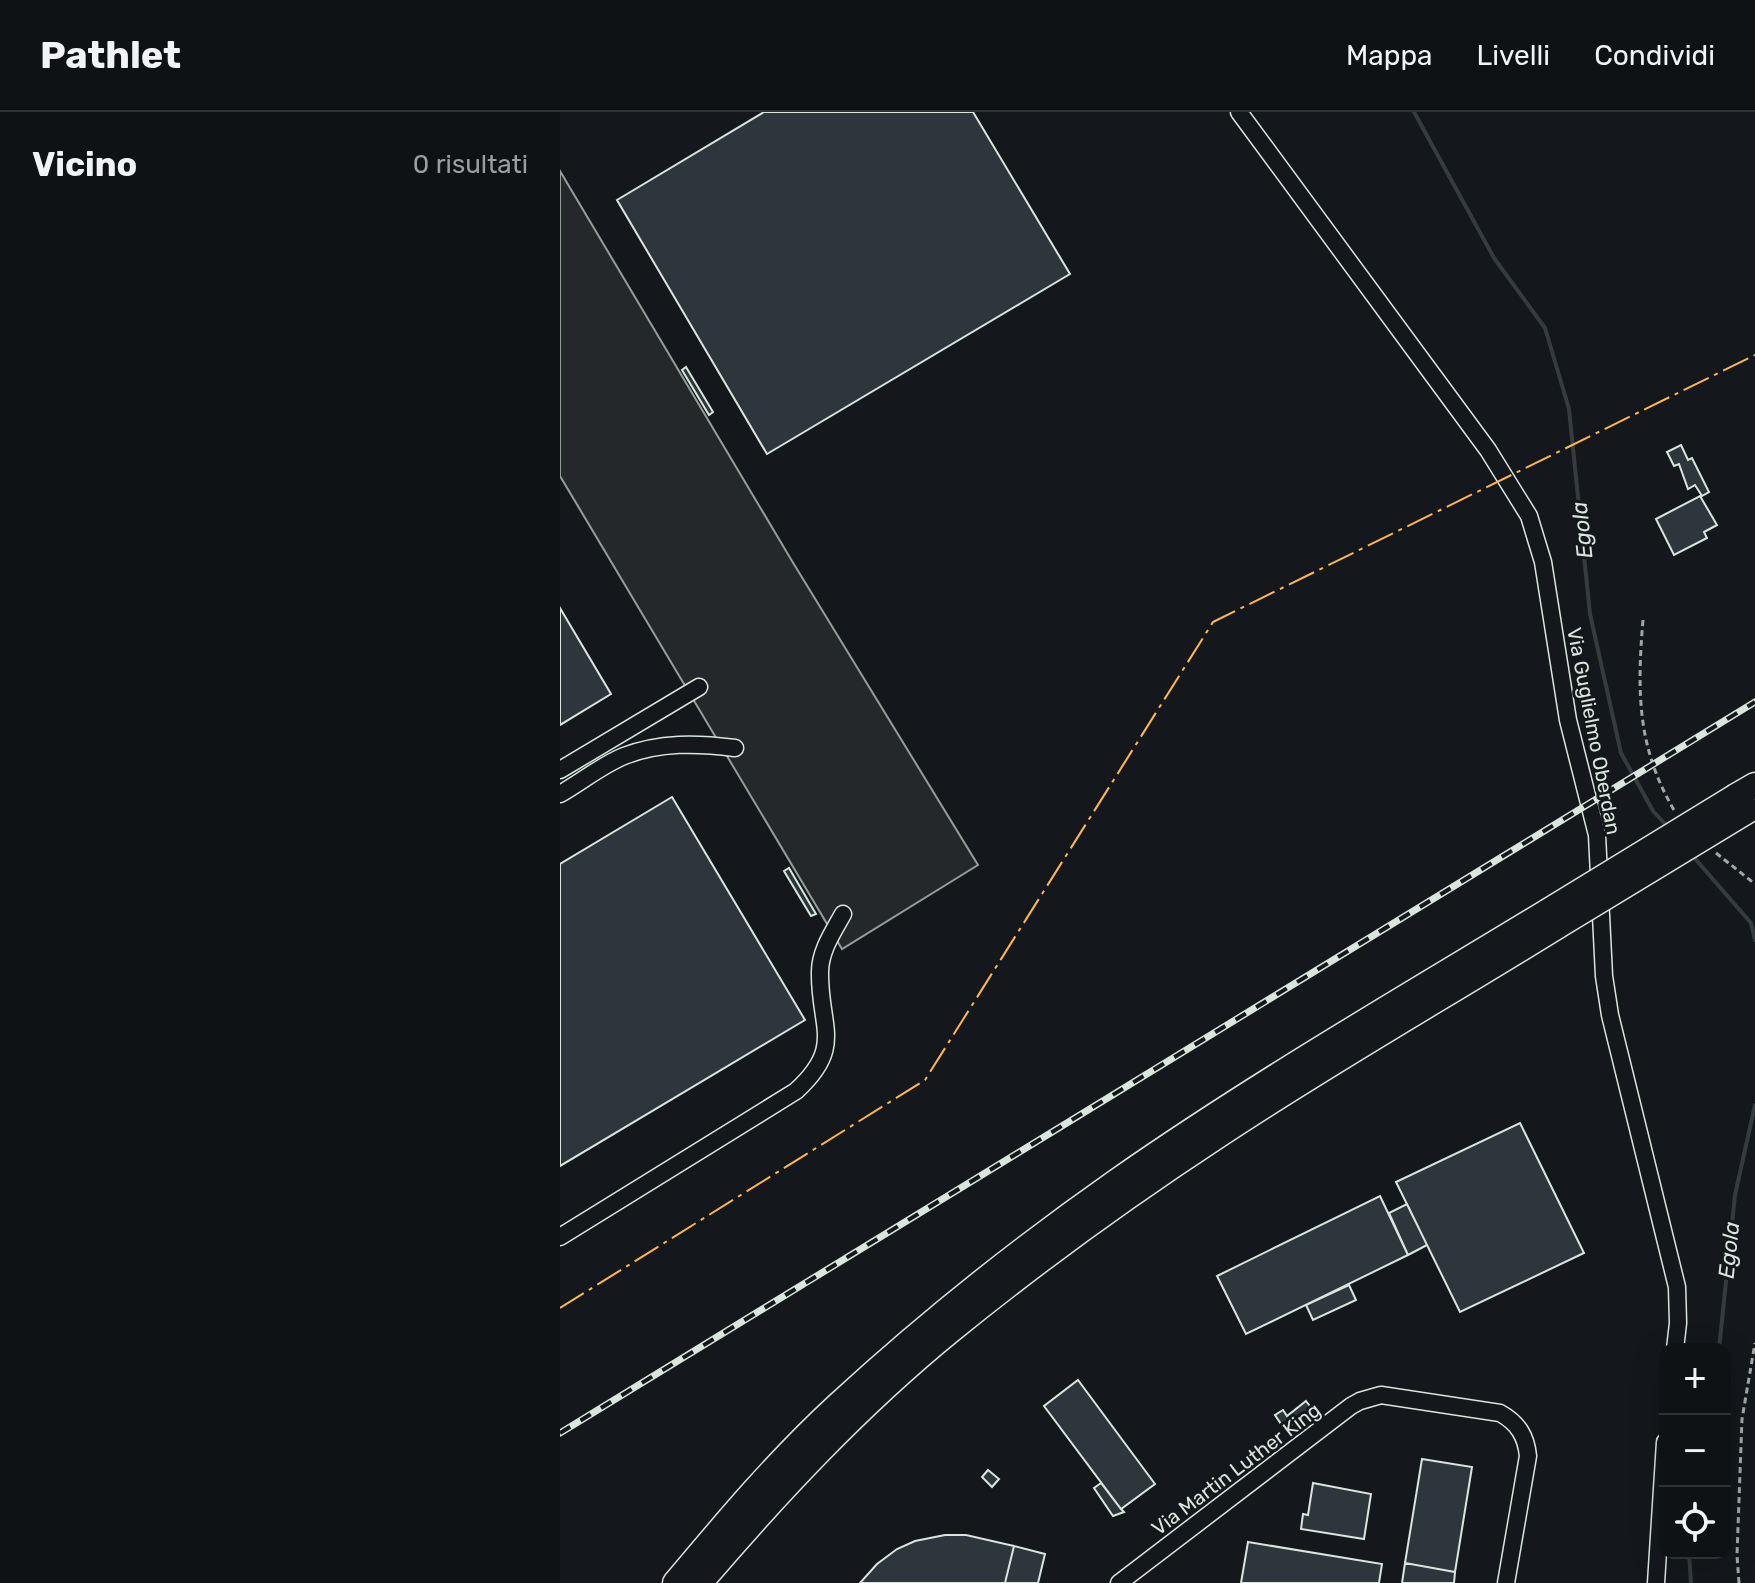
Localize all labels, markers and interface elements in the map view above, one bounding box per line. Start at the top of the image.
text: Pathlet [40,32,181,78]
text: Mappa [1346,39,1433,72]
text: Livelli [1477,39,1550,72]
text: Condividi [1594,39,1715,72]
text: Vicino [32,144,137,185]
text: 0 risultati [413,149,528,180]
water label: Egola [1566,500,1598,560]
street label: Via Guglielmo Oberdan [1562,625,1626,837]
water label: Egola [1713,1220,1745,1280]
map controls [1659,1343,1731,1559]
button: + [1659,1343,1731,1415]
street label: Via Martin Luther King [1147,1398,1325,1540]
button: − [1659,1415,1731,1487]
button: locate [1659,1487,1731,1559]

